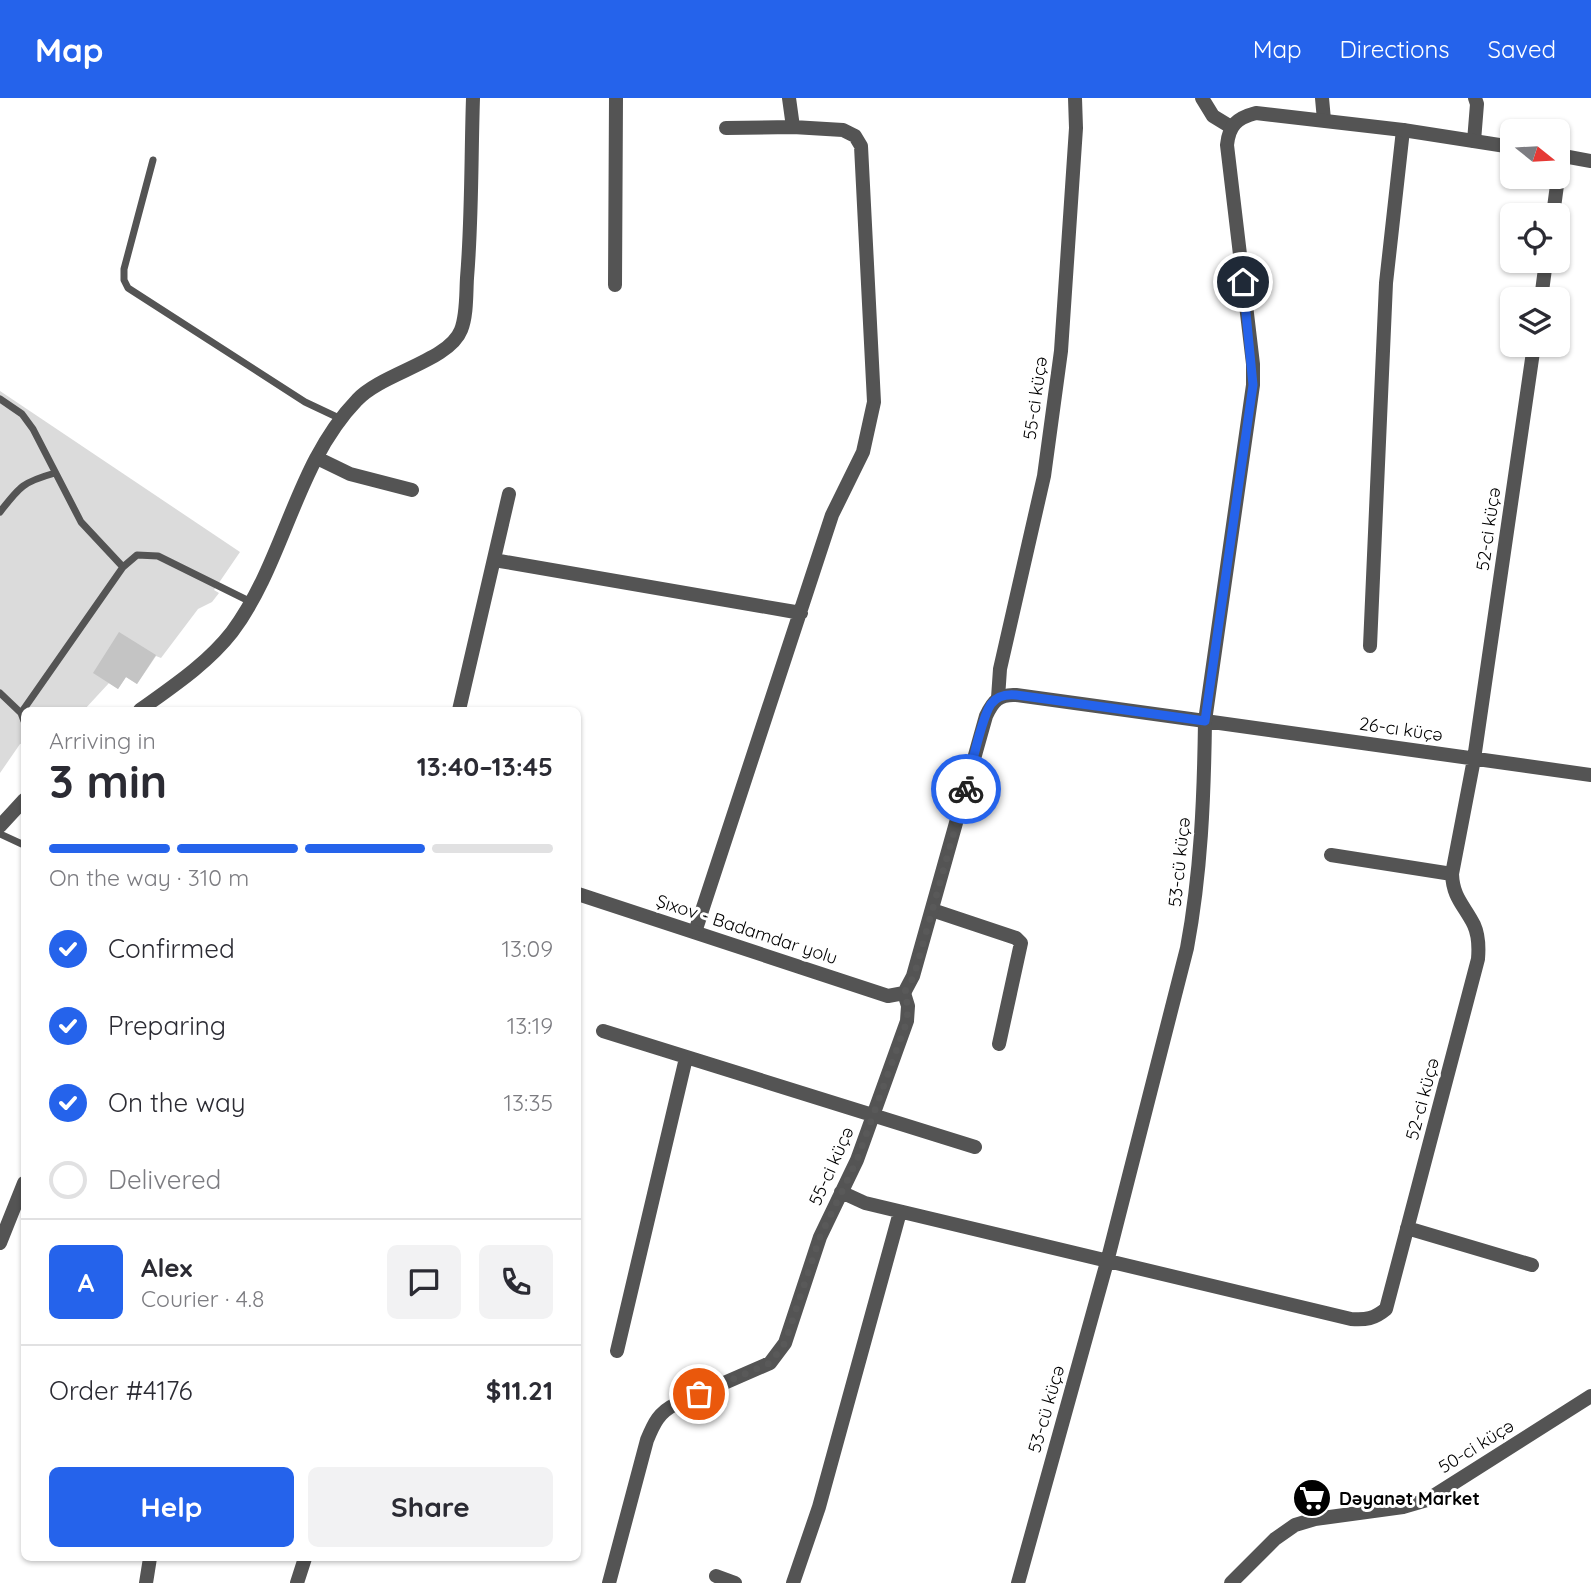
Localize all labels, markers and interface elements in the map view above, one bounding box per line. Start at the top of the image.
text: Map [35,29,103,70]
text: Map [1253,34,1302,64]
text: Directions [1340,34,1450,64]
text: Saved [1488,34,1556,64]
north arrow [1500,119,1570,189]
map controls [1500,119,1570,357]
button: locate [1500,203,1570,273]
pin [1213,252,1273,312]
icon: home [1224,263,1262,301]
button: layers [1500,287,1570,357]
street label: 55-ci küçə [1018,355,1052,441]
street label: 52-ci küçə [1471,486,1505,572]
street label: 26-cı küçə [1358,712,1444,746]
text: Arriving in [49,726,156,755]
text: 13:40–13:45 [417,750,553,783]
text: 3 min [49,752,167,810]
courier [931,754,1001,824]
icon: bike [947,770,985,808]
street label: 53-cü küçə [1163,816,1195,908]
text: On the way · 310 m [49,863,249,892]
street label: Şıxov - Badamdar yolu [653,889,841,969]
icon: check [49,930,87,968]
text: Confirmed [108,932,235,965]
text: 13:09 [502,934,553,963]
icon: check [49,1007,87,1045]
text: Preparing [108,1009,226,1042]
text: 13:19 [507,1011,553,1040]
street label: 52-ci küçə [1400,1055,1444,1143]
icon: check [49,1084,87,1122]
text: On the way [108,1086,246,1119]
text: 13:35 [504,1088,553,1117]
street label: 55-ci küçə [803,1123,859,1209]
text: Delivered [108,1163,221,1196]
button: chat [387,1245,461,1319]
button: phone [479,1245,553,1319]
text: Alex [141,1251,192,1284]
text: A [78,1266,94,1299]
text: Courier · 4.8 [141,1284,264,1313]
street label: 53-cü küçə [1023,1363,1069,1455]
pin [669,1364,729,1424]
text: Order #4176 [49,1374,193,1407]
text: $11.21 [486,1374,553,1407]
icon: bag [680,1375,718,1413]
street label: 50-ci küçə [1434,1414,1518,1478]
button: Help [49,1467,294,1547]
button: Share [308,1467,553,1547]
supermarket icon: Dəyanət Market [1291,1477,1333,1519]
place label: Dəyanət Market [1339,1487,1480,1510]

